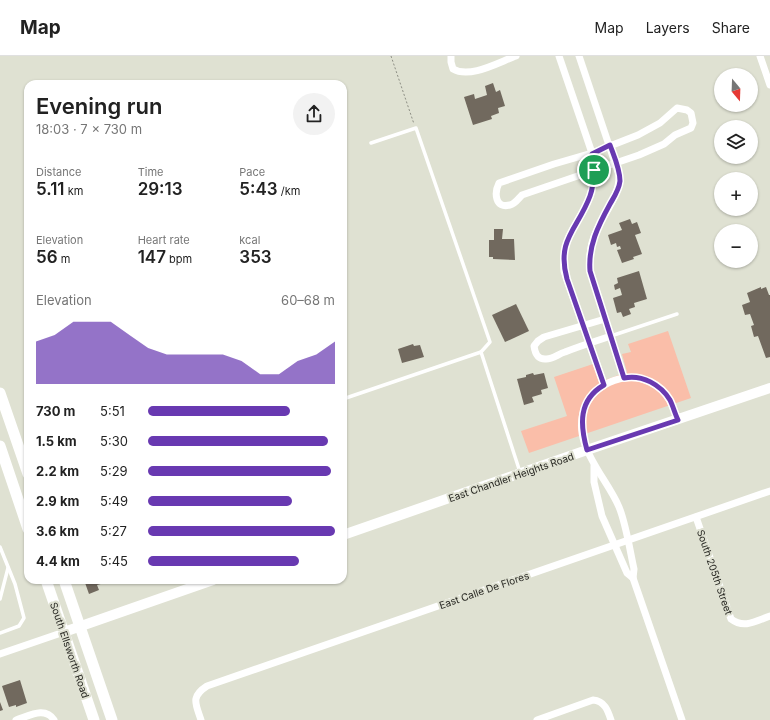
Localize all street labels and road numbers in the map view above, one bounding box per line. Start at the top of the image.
street label: East Chandler Heights Road [447,450,575,504]
street label: South 205th Street [695,528,735,617]
street label: East Calle De Flores [437,569,531,611]
street label: South Ellsworth Road [48,601,92,699]

